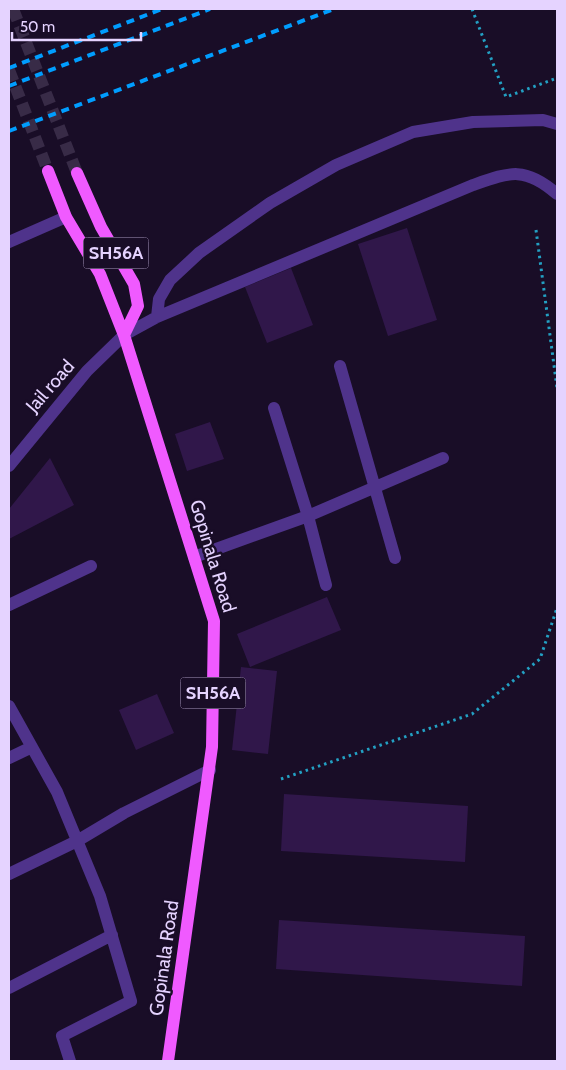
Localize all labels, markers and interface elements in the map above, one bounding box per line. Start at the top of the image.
scale bar [12,10,141,42]
text: 50 m [20,18,55,36]
road number: SH56A [84,238,148,268]
street label: Jail road [20,355,79,418]
street label: Gopinala Road [185,497,241,615]
road number: SH56A [180,678,246,708]
street label: Gopinala Road [144,899,184,1017]

